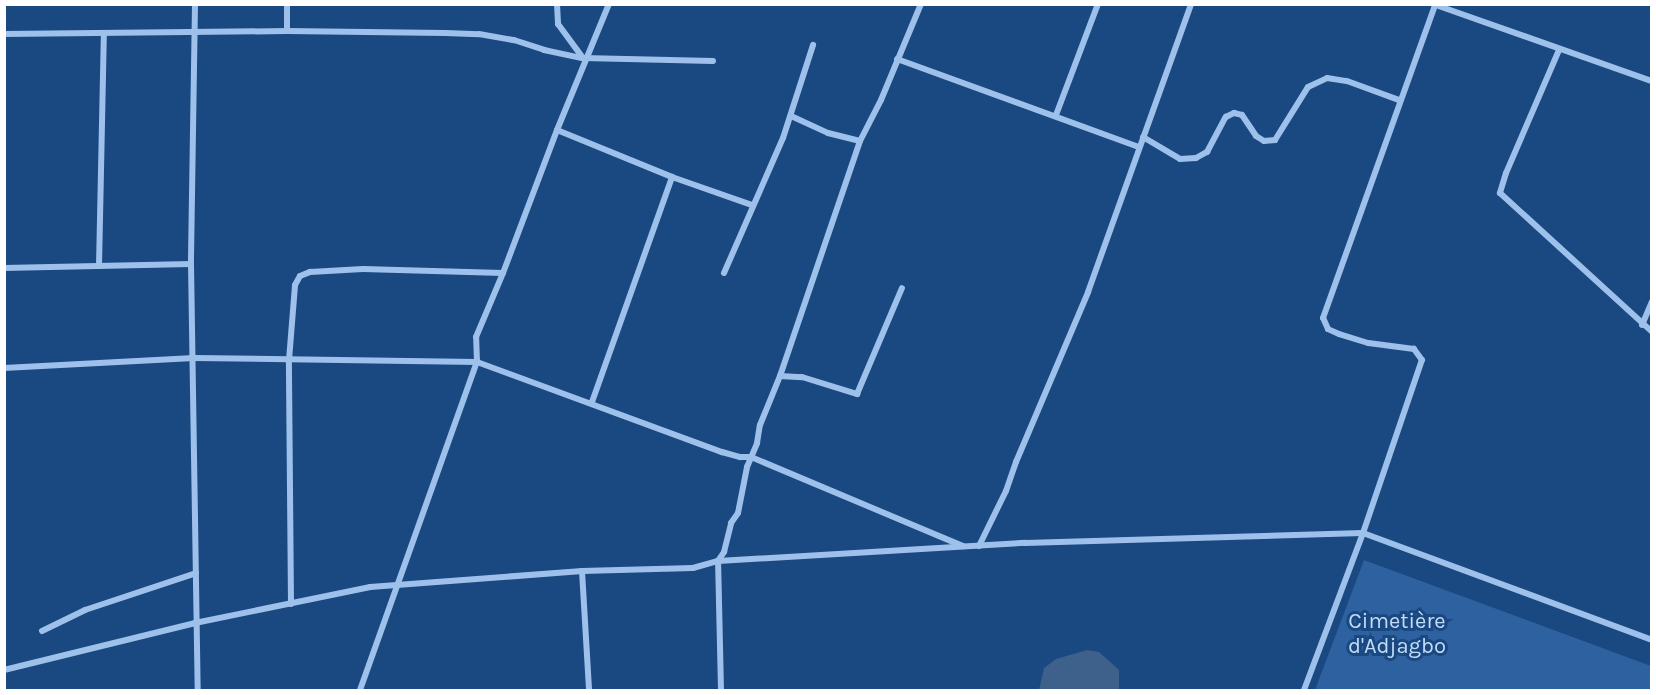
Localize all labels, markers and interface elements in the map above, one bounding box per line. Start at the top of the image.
park label: Cimetière d'Adjagbo [1348,608,1446,660]

